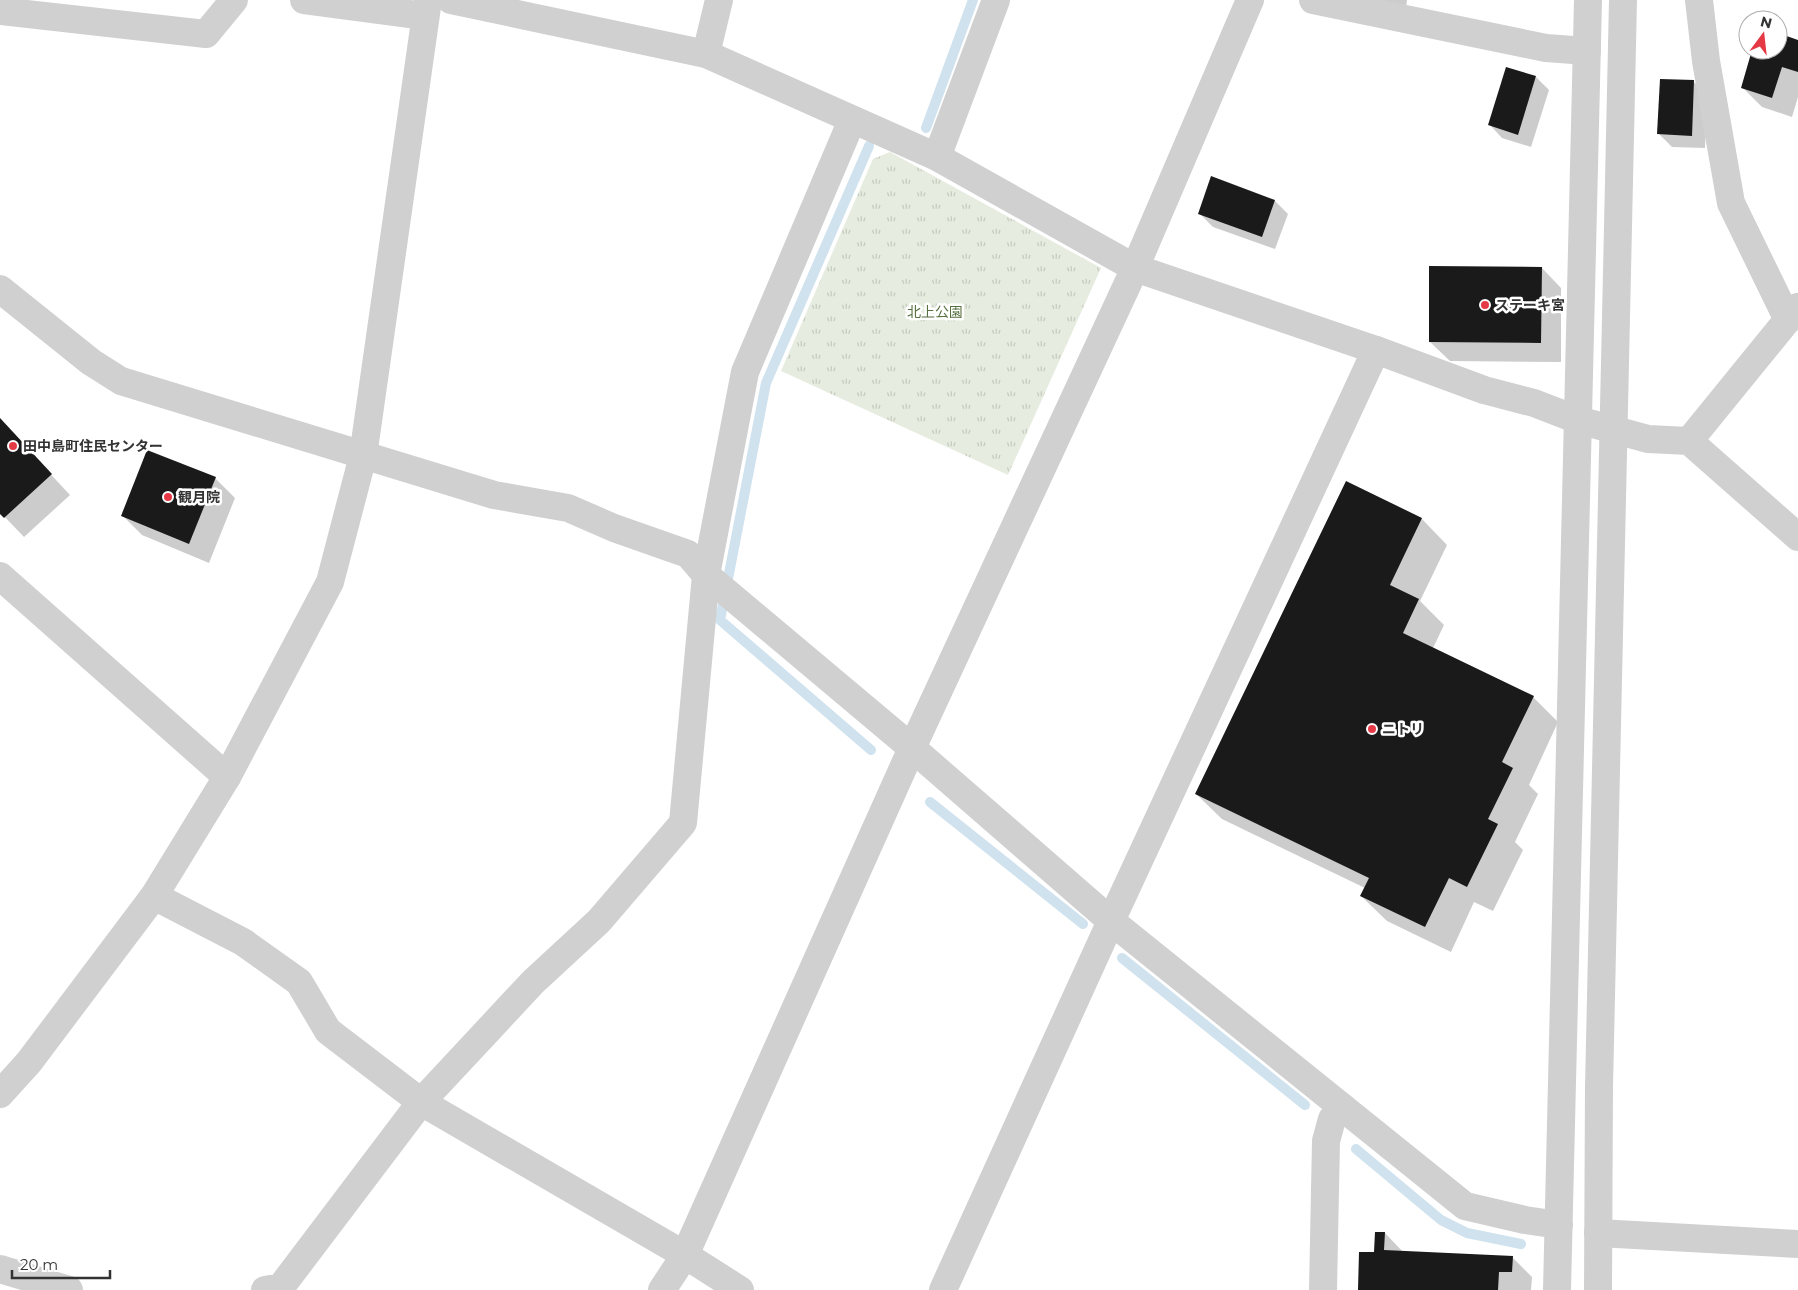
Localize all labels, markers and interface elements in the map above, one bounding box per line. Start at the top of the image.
north arrow [1738,10,1788,60]
text: N [1759,12,1774,33]
place label: ステーキ宮 [1495,296,1565,314]
marker: ステーキ宮 [1479,299,1491,311]
park label: 北上公園 [907,303,963,321]
place label: 田中島町住民センター [23,437,163,455]
marker: 田中島町住民センター [7,440,19,452]
place label: 観月院 [178,488,220,506]
marker: 観月院 [162,491,174,503]
place label: ニトリ [1382,720,1424,738]
marker: ニトリ [1366,723,1378,735]
scale bar [12,1248,110,1280]
text: 20 m [20,1255,58,1274]

